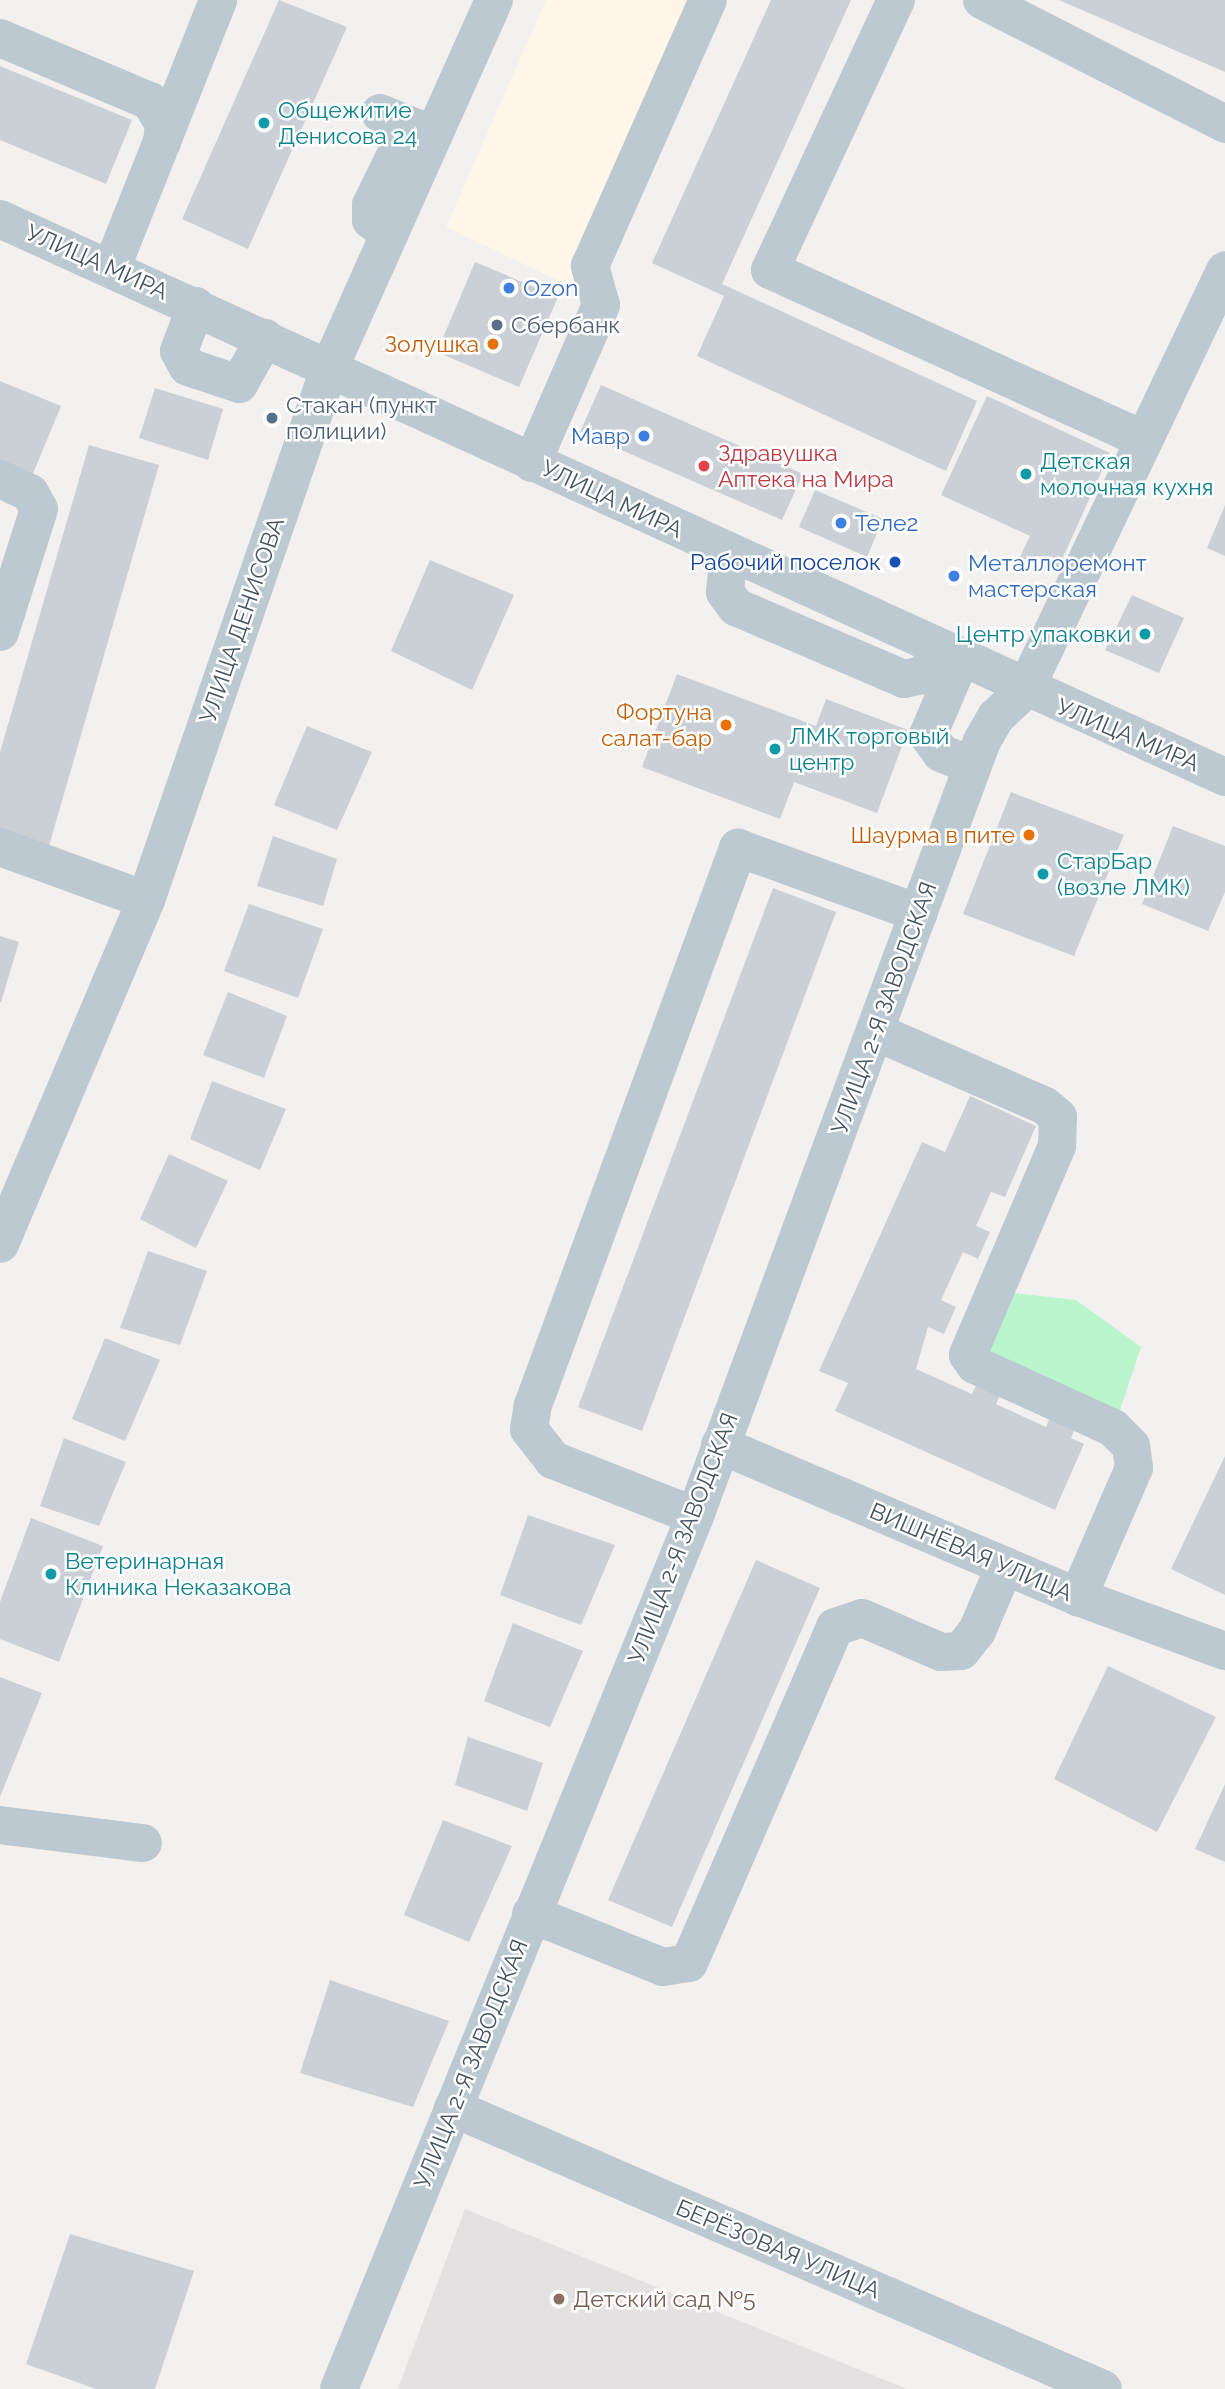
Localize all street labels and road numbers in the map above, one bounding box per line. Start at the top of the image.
street label: УЛИЦА МИРА [21,218,173,306]
street label: УЛИЦА МИРА [537,454,687,544]
street label: УЛИЦА ДЕНИСОВА [194,514,290,726]
street label: УЛИЦА МИРА [1052,692,1204,778]
street label: УЛИЦА 2-Я ЗАВОДСКАЯ [825,878,943,1138]
street label: УЛИЦА 2-Я ЗАВОДСКАЯ [622,1408,744,1668]
street label: ВИШНЁВАЯ УЛИЦА [866,1497,1076,1607]
street label: УЛИЦА 2-Я ЗАВОДСКАЯ [408,1935,534,2193]
street label: БЕРЁЗОВАЯ УЛИЦА [672,2194,884,2304]

